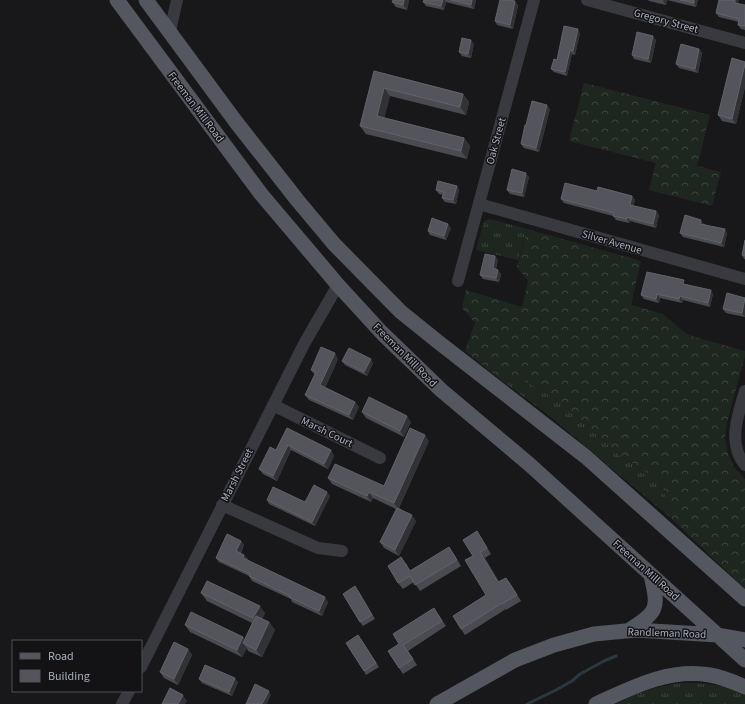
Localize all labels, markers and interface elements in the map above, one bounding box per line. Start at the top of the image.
street label: Gregory Street [632,5,700,37]
street label: Freeman Mill Road [164,69,228,145]
street label: Oak Street [483,116,510,166]
street label: Silver Avenue [580,226,644,258]
street label: Freeman Mill Road [370,320,440,390]
street label: Marsh Court [299,413,356,451]
street label: Marsh Street [217,446,257,504]
street label: Freeman Mill Road [609,536,683,604]
street label: Randleman Road [627,624,707,642]
legend [12,640,142,692]
text: Road [48,648,74,665]
text: Building [48,668,90,685]

